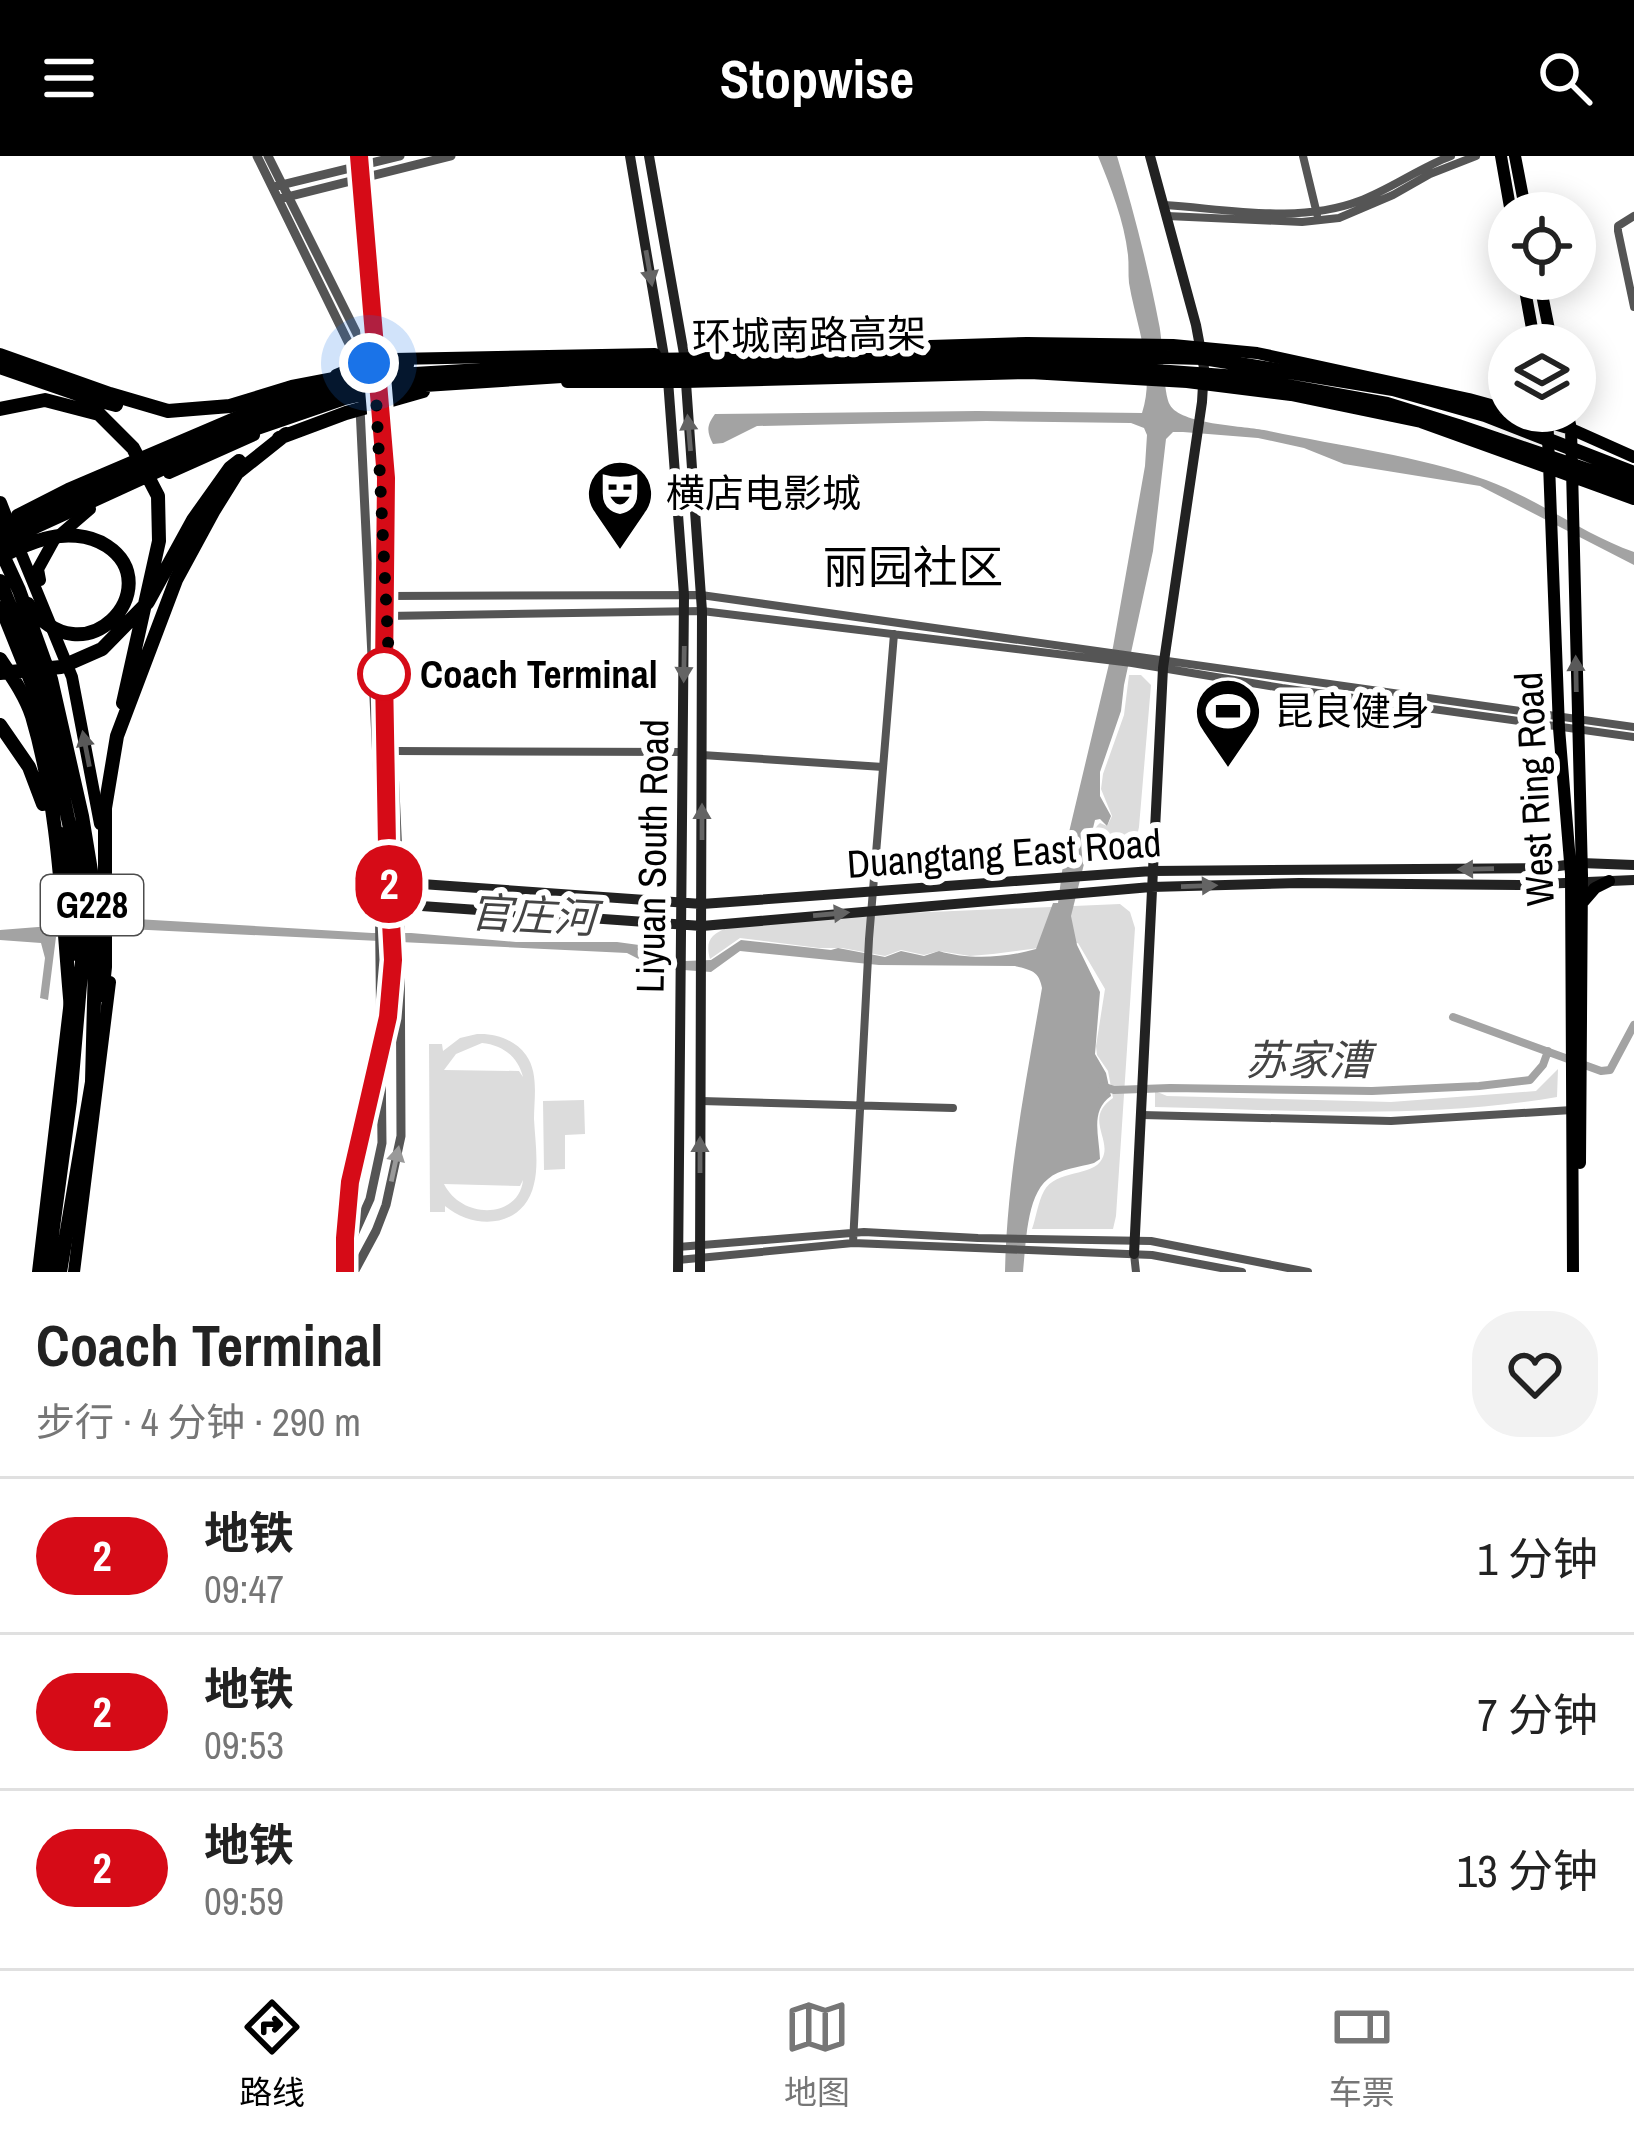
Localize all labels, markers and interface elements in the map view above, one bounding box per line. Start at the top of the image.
text: Stopwise [720,42,914,115]
icon: menu [36,45,102,111]
icon: search [1532,45,1598,111]
map controls [1488,192,1596,432]
button: locate [1488,192,1596,300]
one-way arrow [640,250,659,287]
street label: 环城南路高架 [692,307,926,363]
button: layers [1488,324,1596,432]
your location [339,333,399,393]
one-way arrow [679,414,698,451]
theatre icon: 横店电影城 [585,458,655,552]
place label: 横店电影城 [666,467,861,519]
district label: 丽园社区 [823,536,1003,597]
one-way arrow [674,646,694,684]
place label: Coach Terminal [420,648,658,700]
marker: Coach Terminal [359,649,409,699]
one-way arrow [1566,654,1585,692]
street label: West Ring Road [1502,671,1566,907]
sports icon: 昆良健身 [1193,676,1263,770]
place label: 昆良健身 [1274,685,1430,737]
street label: Liyuan South Road [624,719,680,993]
one-way arrow [76,730,95,767]
one-way arrow [692,802,712,840]
street label: Duangtang East Road [845,816,1163,890]
line badge: 2 [350,845,428,923]
text: 2 [379,856,399,912]
one-way arrow [1456,859,1494,879]
road number: G228 [41,875,143,935]
one-way arrow [1181,876,1219,895]
water label: 官庄河 [469,884,604,947]
one-way arrow [813,904,850,923]
water label: 苏家漕 [1245,1032,1378,1088]
one-way arrow [691,1135,710,1173]
one-way arrow [387,1144,406,1182]
text: Coach Terminal [36,1307,383,1384]
button: heart [1472,1311,1598,1437]
text: 步行 · 4 分钟 · 290 m [36,1396,361,1448]
text: 地铁 [204,1502,294,1563]
text: 2 [92,1528,112,1584]
text: 1 分钟 [1477,1528,1598,1589]
text: 09:47 [204,1563,284,1615]
text: 地铁 [204,1658,294,1719]
text: 2 [92,1684,112,1740]
text: 7 分钟 [1477,1684,1598,1745]
text: 09:53 [204,1719,284,1771]
text: 地铁 [204,1814,294,1875]
text: 2 [92,1840,112,1896]
text: 13 分钟 [1457,1840,1598,1901]
text: 09:59 [204,1875,284,1927]
tab: 路线 [239,1994,305,2114]
tab: 地图 [784,1994,850,2114]
tab: 车票 [1329,1994,1395,2114]

